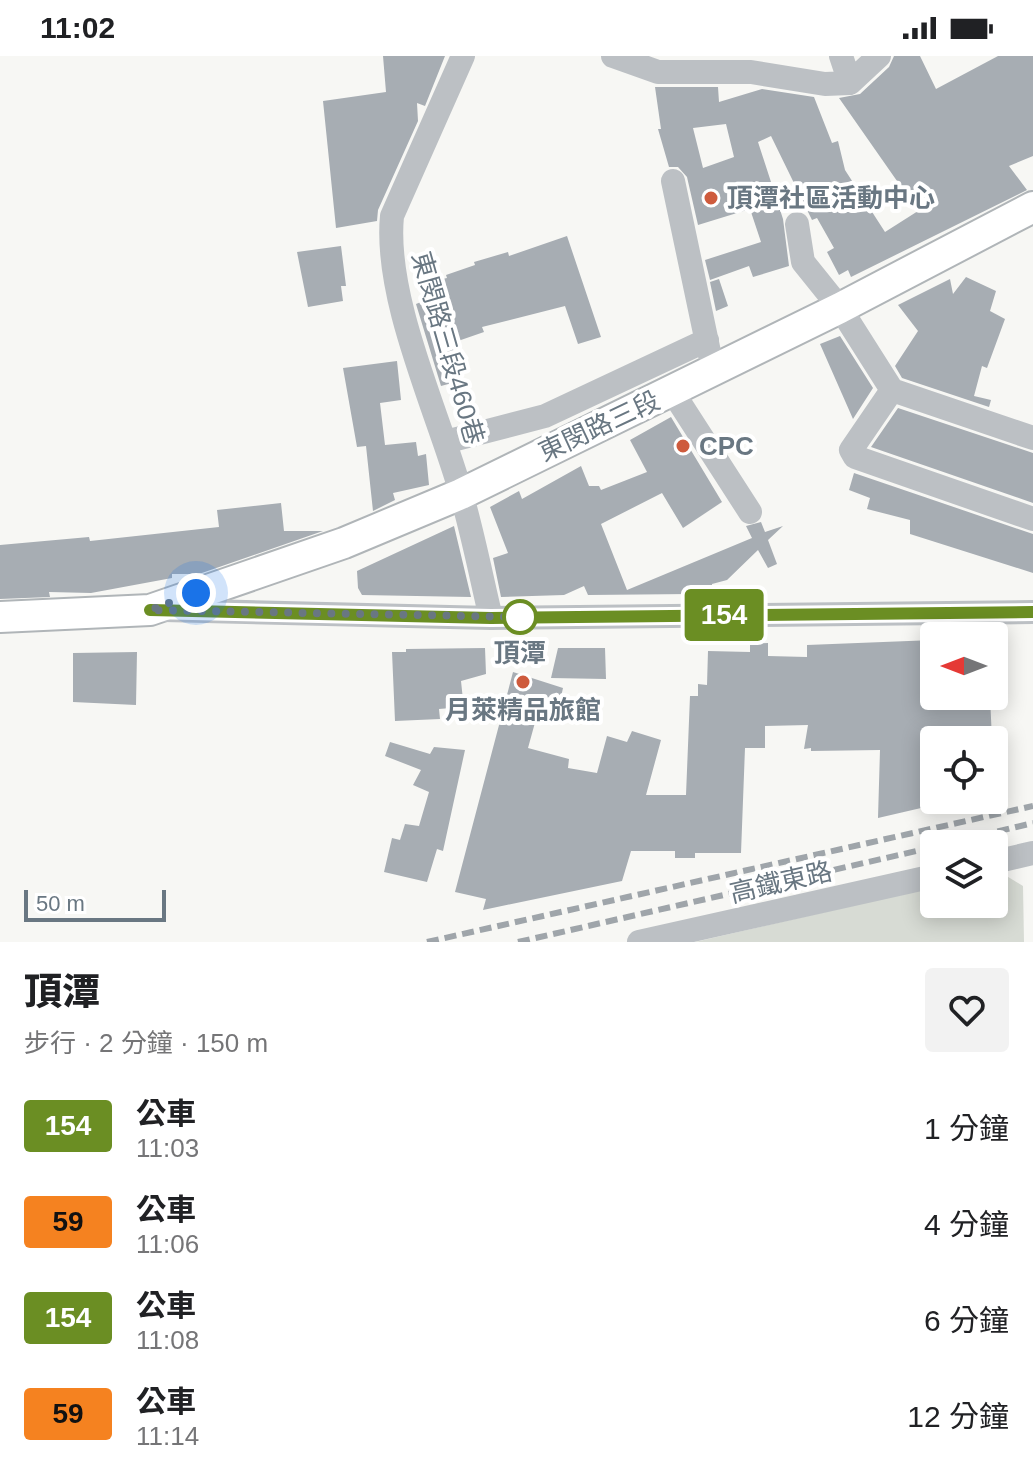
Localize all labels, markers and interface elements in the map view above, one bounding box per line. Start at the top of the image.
text: 11:02 [40,11,115,44]
place label: 頂潭社區活動中心 [727,183,935,213]
marker: 頂潭社區活動中心 [702,189,720,207]
street label: 東閔路三段460巷 [406,248,490,448]
street label: 東閔路三段 [534,385,664,467]
place label: CPC [699,431,754,461]
marker: CPC [674,437,692,455]
your location [176,573,216,613]
line badge: 154 [678,589,770,641]
text: 154 [701,599,747,630]
marker: 頂潭 [503,600,537,634]
north arrow [920,622,1008,710]
map controls [920,622,1008,918]
place label: 頂潭 [494,638,546,668]
marker: 月萊精品旅館 [514,673,532,691]
place label: 月萊精品旅館 [445,695,601,725]
button: locate [920,726,1008,814]
button: layers [920,830,1008,918]
street label: 高鐵東路 [727,856,835,908]
scale bar [24,886,166,922]
text: 50 m [36,891,85,916]
button: heart [925,968,1009,1052]
text: 頂潭 [24,971,100,1013]
text: 步行 · 2 分鐘 · 150 m [24,1028,268,1058]
text: 公車 [136,1097,196,1130]
text: 154 [45,1110,91,1141]
text: 1 分鐘 [924,1112,1009,1145]
text: 11:03 [136,1133,199,1163]
text: 公車 [136,1193,196,1226]
text: 59 [52,1206,84,1237]
text: 4 分鐘 [924,1208,1009,1241]
text: 11:06 [136,1229,199,1259]
text: 公車 [136,1289,196,1322]
text: 154 [45,1302,91,1333]
text: 6 分鐘 [924,1304,1009,1337]
text: 11:08 [136,1325,199,1355]
text: 公車 [136,1385,196,1418]
text: 59 [52,1398,84,1429]
text: 12 分鐘 [907,1400,1009,1433]
text: 11:14 [136,1421,199,1451]

